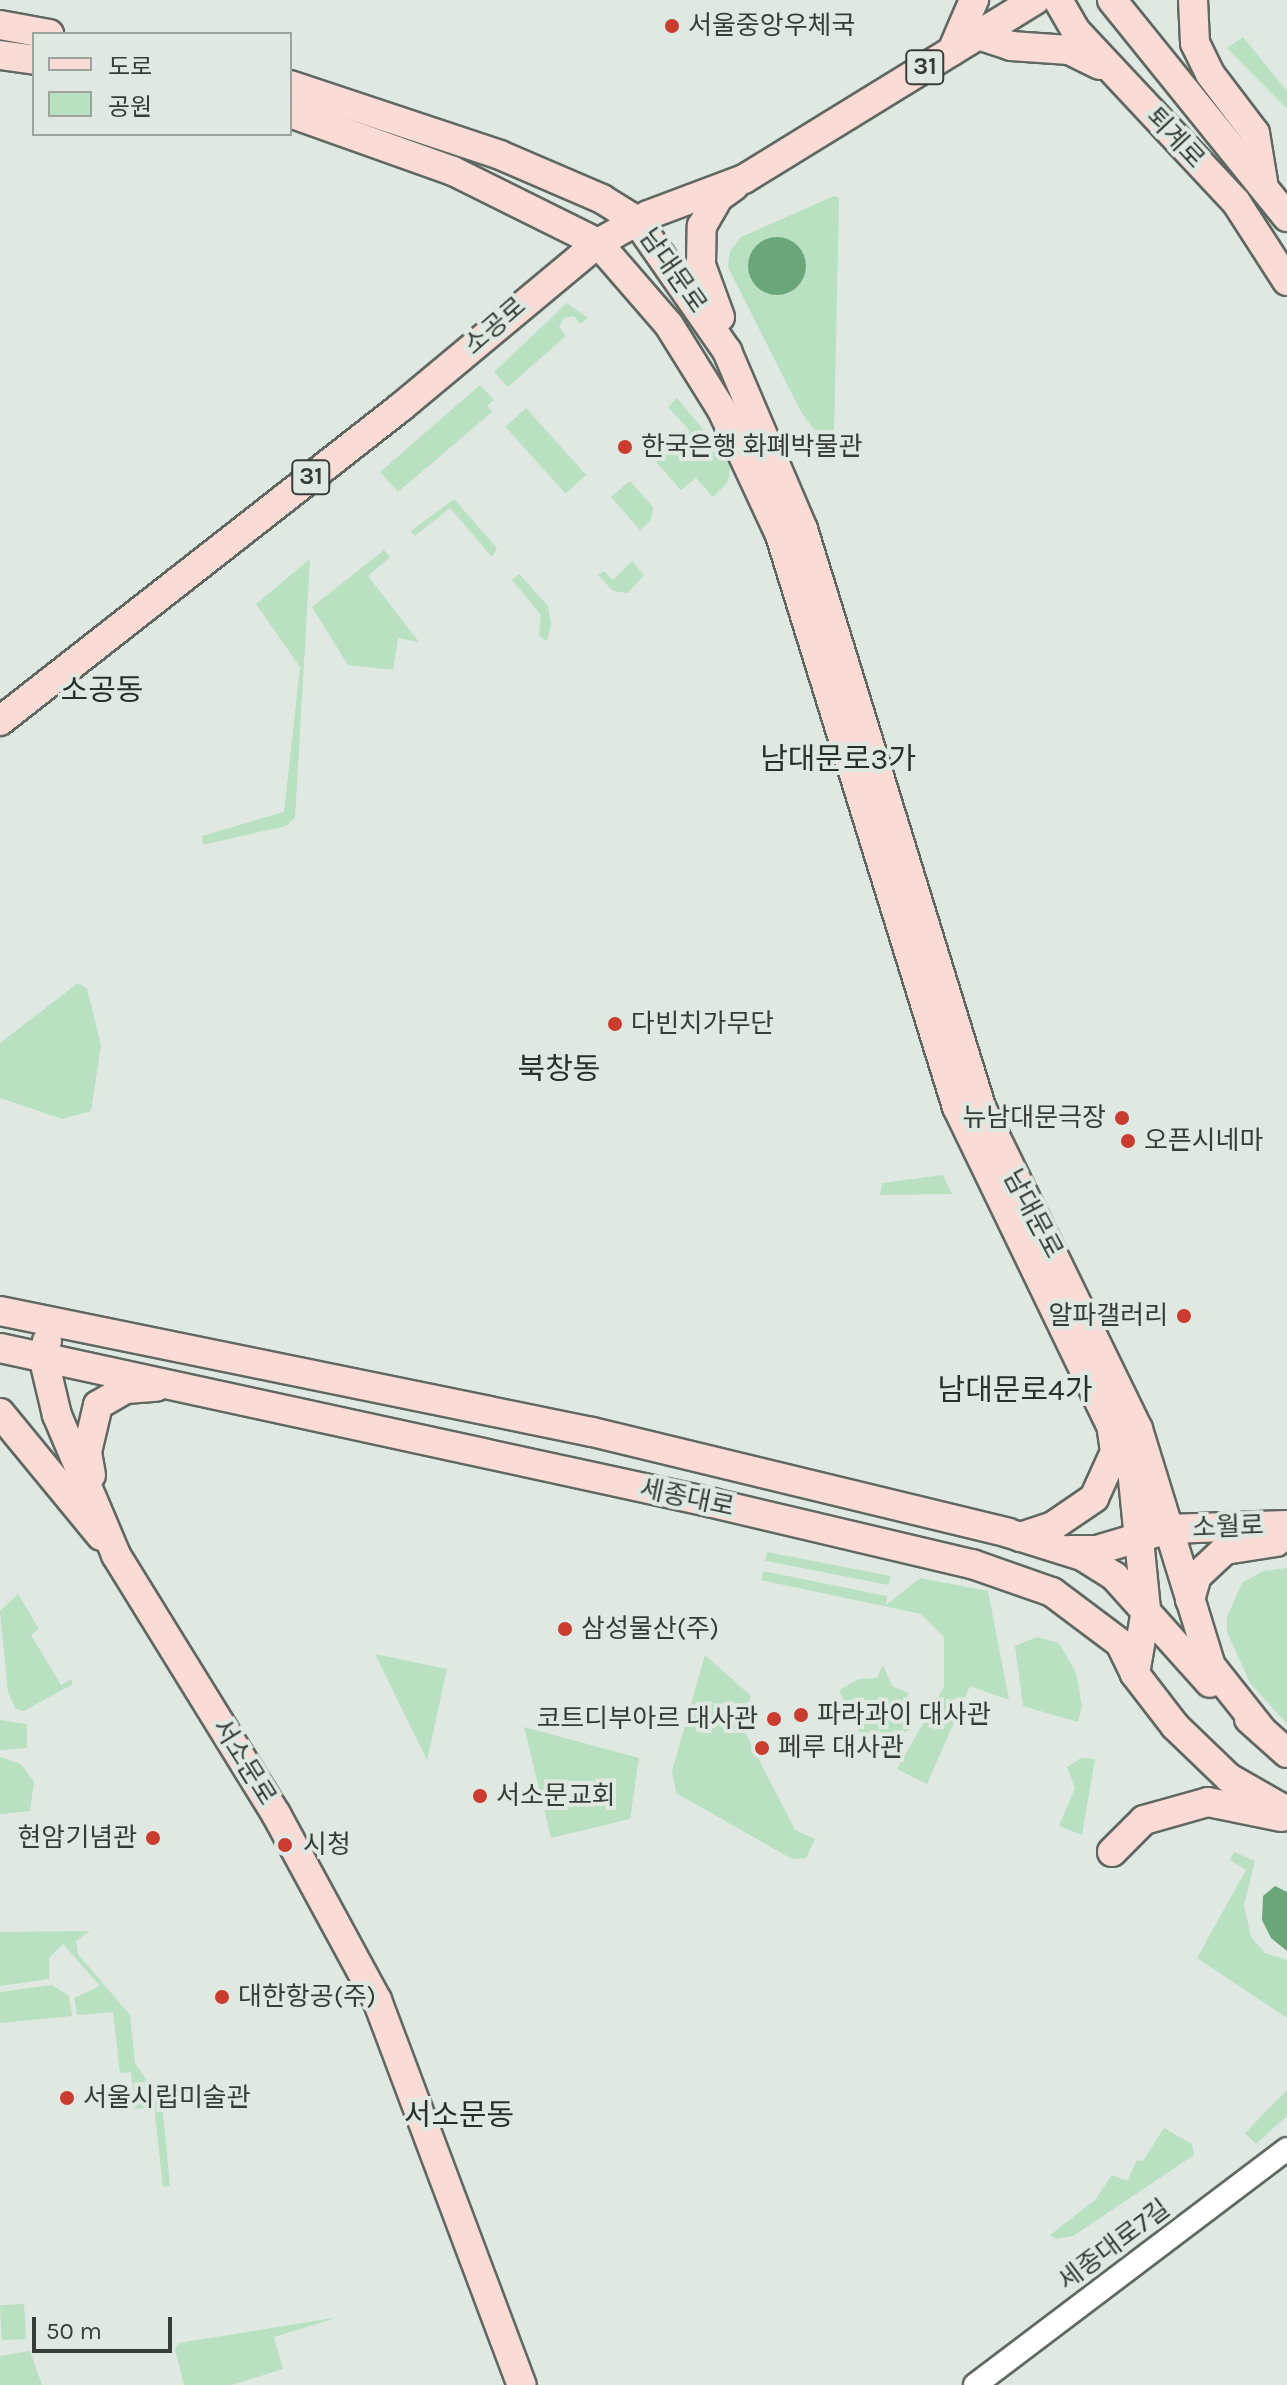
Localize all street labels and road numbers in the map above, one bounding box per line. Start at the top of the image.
road number: 31 [905,47,945,87]
street label: 퇴계로 [1139,101,1211,175]
street label: 남대문로 [633,223,713,319]
street label: 소공로 [458,291,532,361]
road number: 31 [291,457,331,497]
street label: 남대문로 [997,1164,1069,1264]
street label: 세종대로 [637,1473,737,1523]
street label: 소월로 [1192,1510,1264,1544]
street label: 서소문로 [205,1713,283,1811]
street label: 세종대로7길 [1052,2193,1176,2297]

